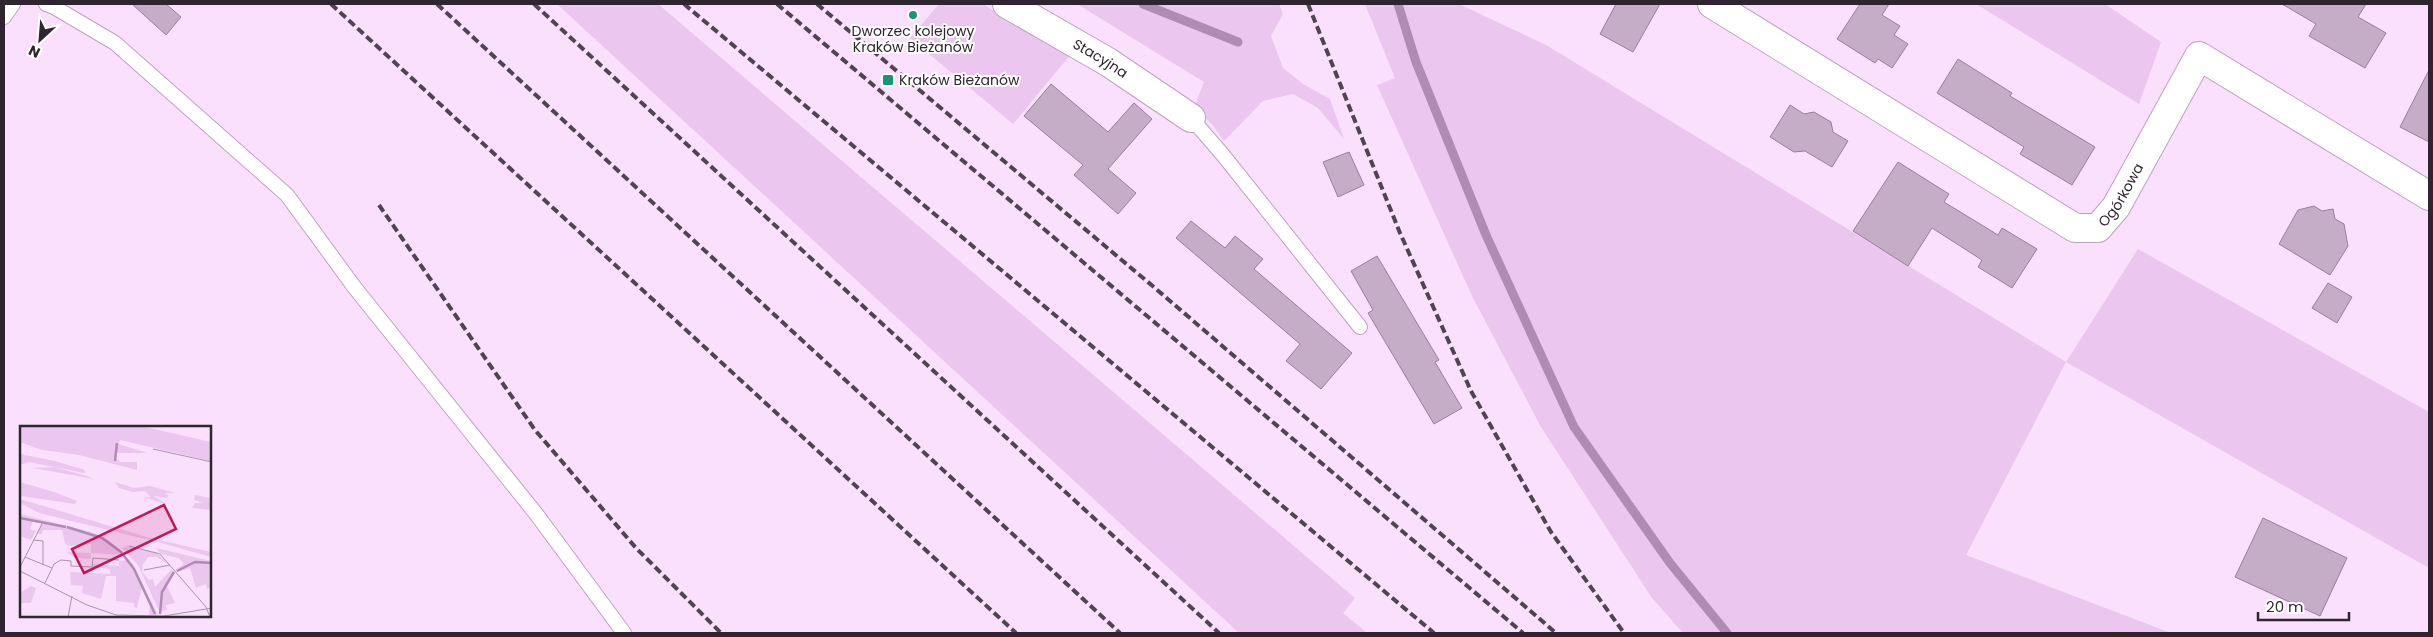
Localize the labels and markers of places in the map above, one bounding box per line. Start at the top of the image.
marker: Dworzec kolejowy Kraków Bieżanów [907,9,919,21]
place label: Dworzec kolejowy Kraków Bieżanów [852,21,975,57]
place label: Kraków Bieżanów [899,70,1020,90]
marker: Kraków Bieżanów [881,73,895,87]

